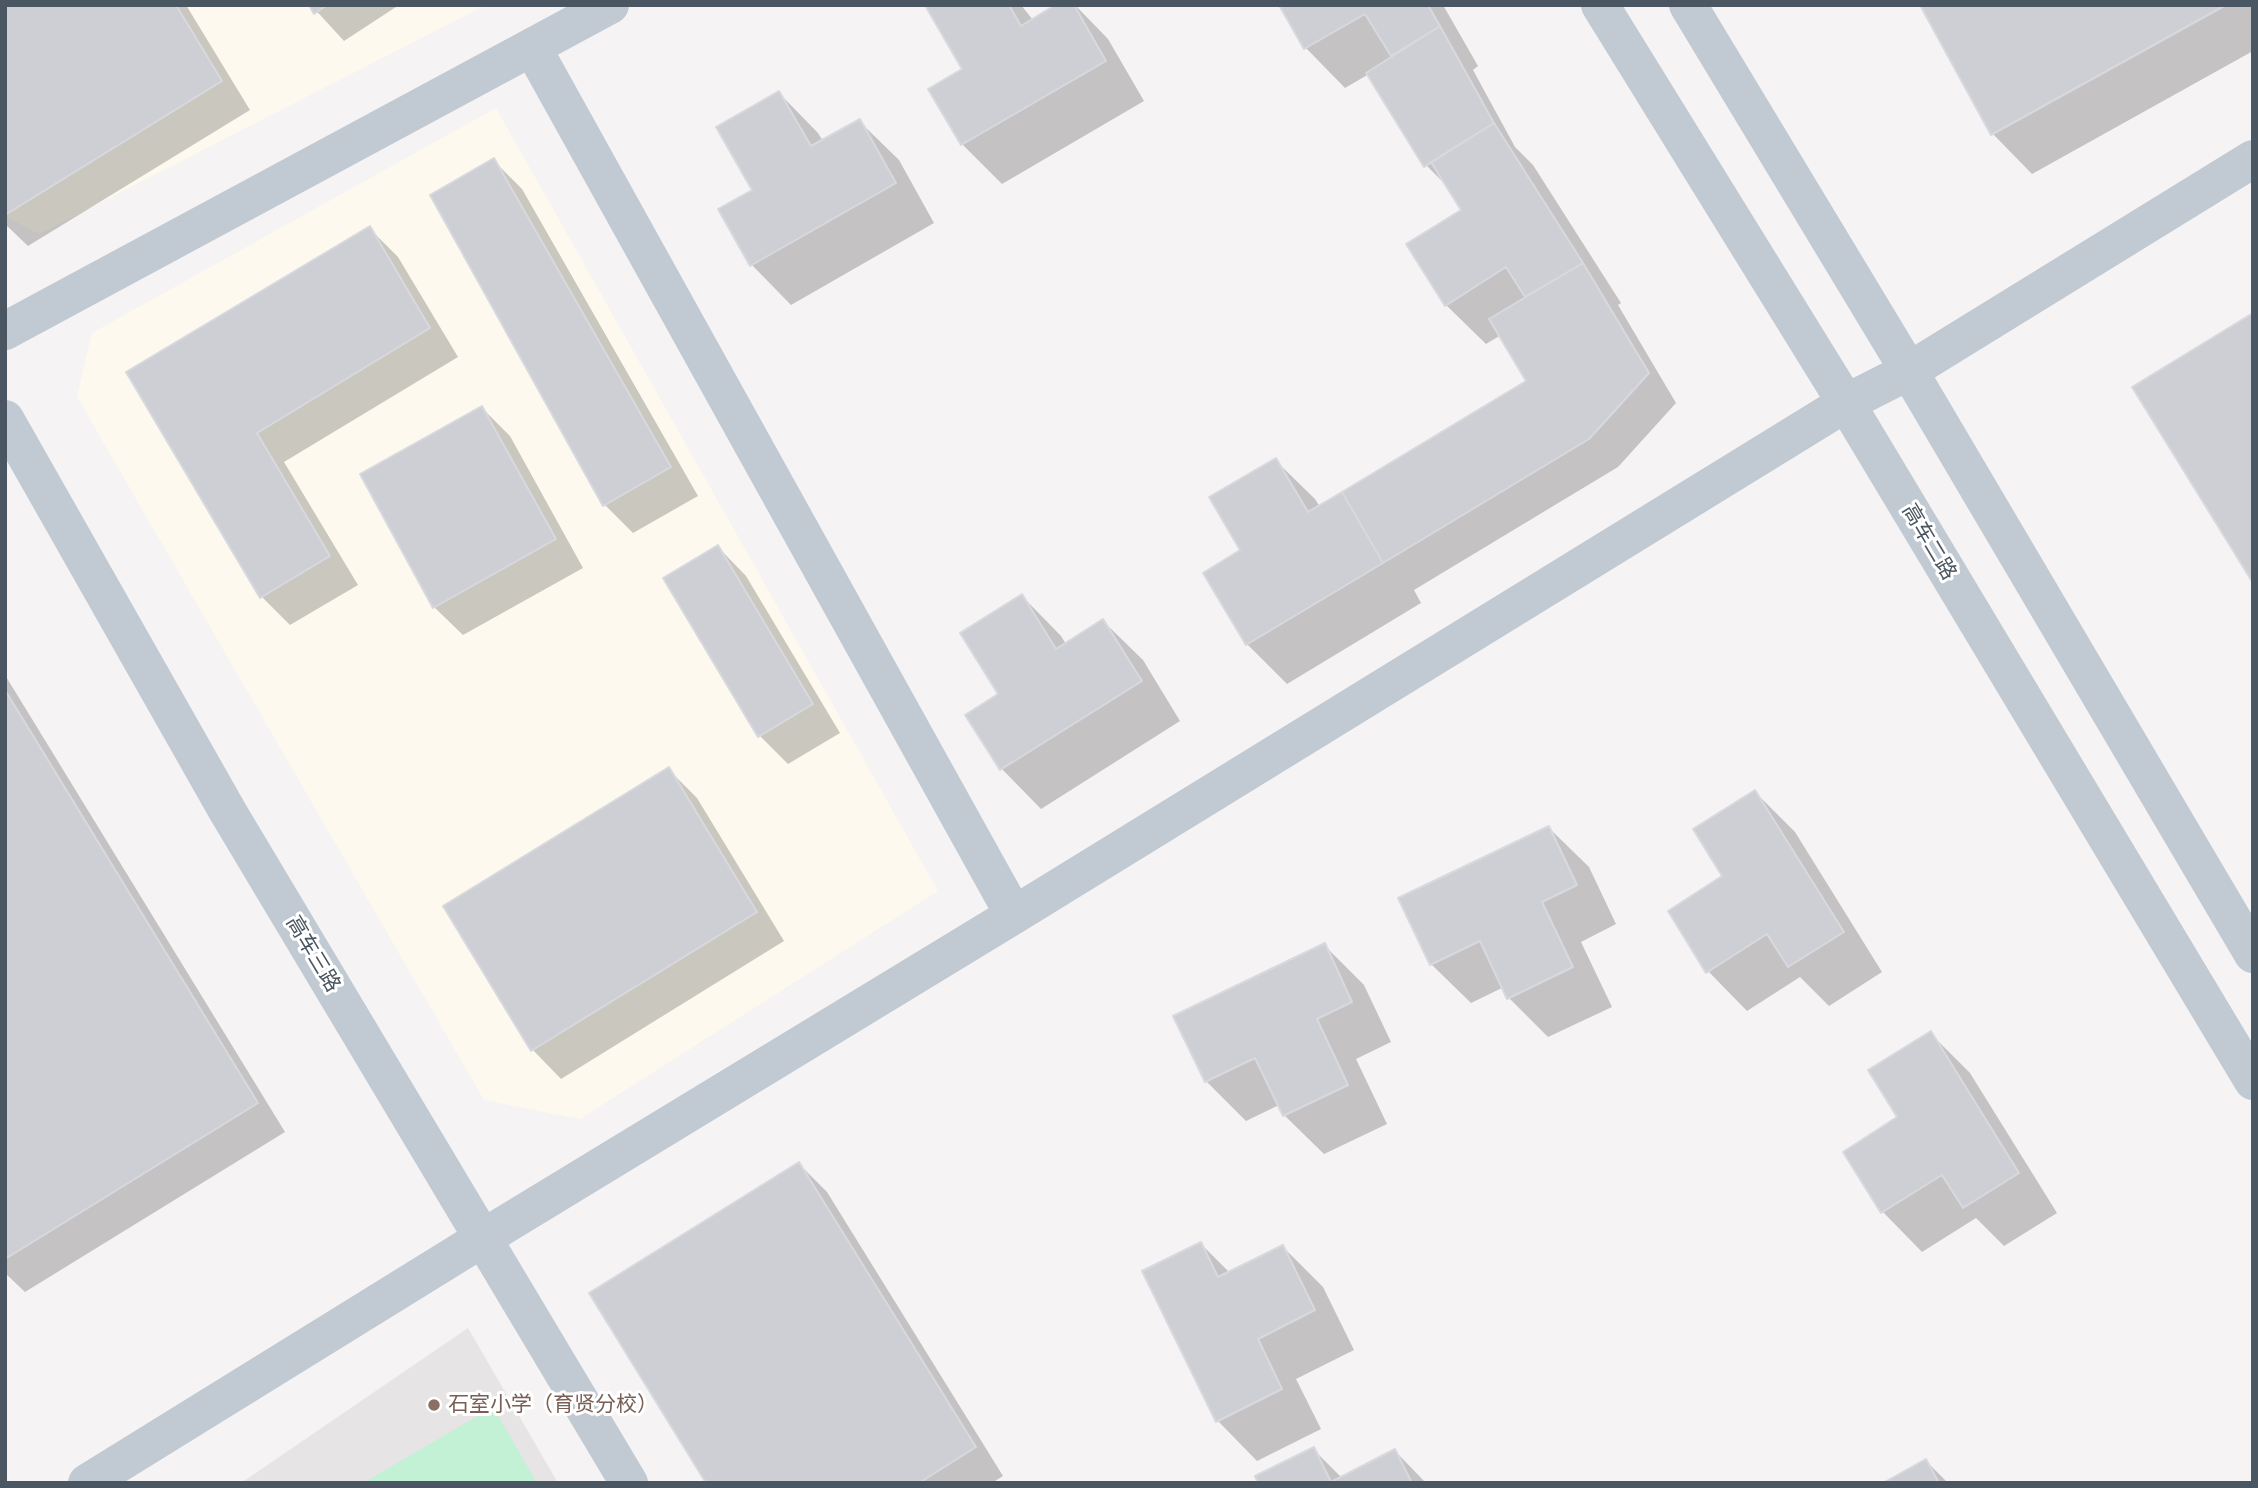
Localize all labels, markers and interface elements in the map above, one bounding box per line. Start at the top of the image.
street label: 高车二路 [1897,500,1961,584]
street label: 高车三路 [281,912,345,996]
place label: 石室小学（育贤分校） [448,1392,658,1418]
marker: 石室小学（育贤分校） [426,1397,442,1413]

